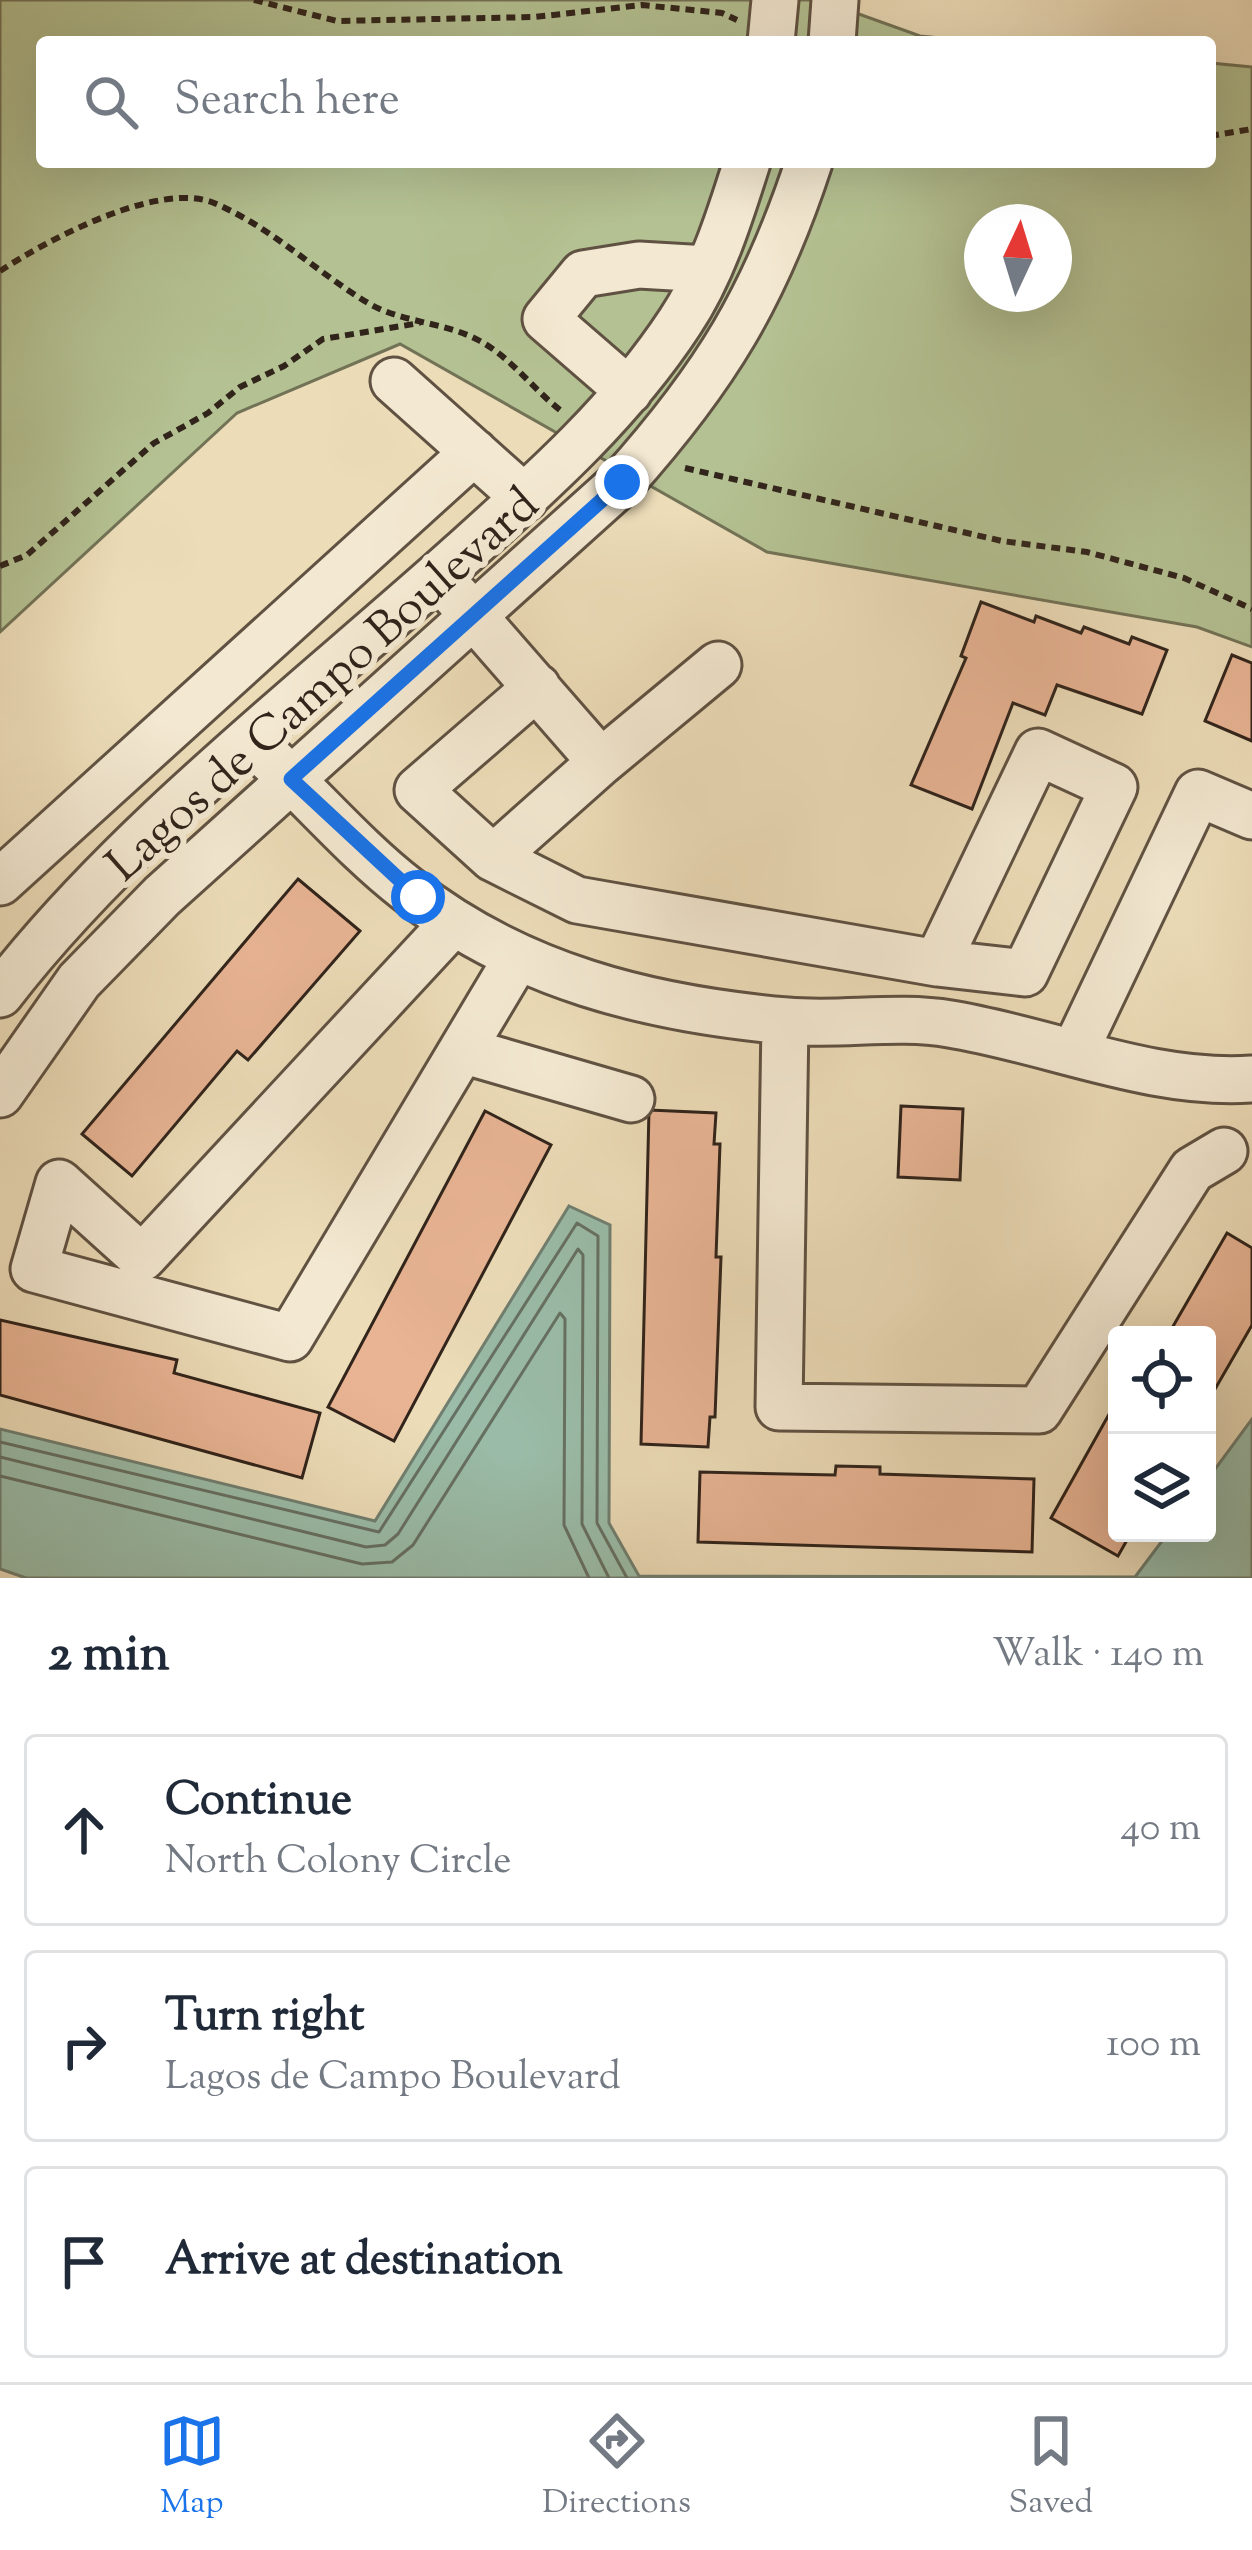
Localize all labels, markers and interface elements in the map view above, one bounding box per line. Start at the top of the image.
search box [36,36,1216,168]
icon: search [78,69,144,135]
text: Search here [174,70,400,135]
north arrow [964,204,1072,312]
route end [595,455,649,509]
street label: Lagos de Campo Boulevard [93,474,556,900]
route start [391,870,445,924]
map controls [1108,1326,1216,1542]
button: locate [1108,1326,1216,1434]
button: layers [1108,1434,1216,1542]
text: 2 min [48,1620,170,1693]
text: Walk · 140 m [992,1628,1204,1684]
text: Continue [165,1770,352,1835]
icon: ahead [51,1797,117,1863]
text: 40 m [1121,1802,1201,1858]
text: North Colony Circle [165,1835,512,1891]
text: Turn right [165,1986,364,2051]
icon: right [51,2013,117,2079]
text: 100 m [1106,2018,1201,2074]
text: Lagos de Campo Boulevard [165,2051,621,2107]
icon: arrive [51,2229,117,2295]
text: Arrive at destination [165,2230,563,2295]
tab: Map [159,2408,225,2528]
tab: Directions [542,2408,691,2528]
tab: Saved [1009,2408,1093,2528]

